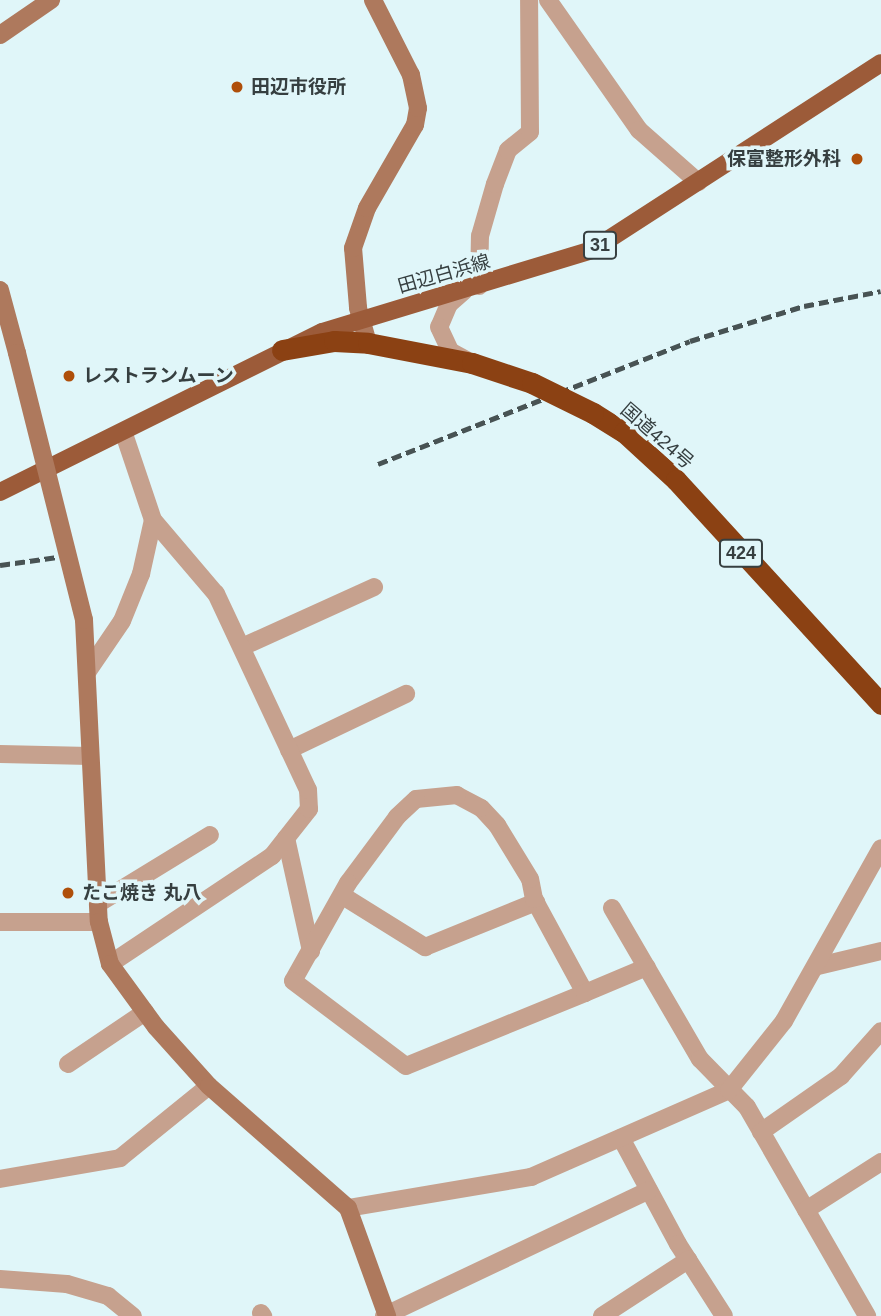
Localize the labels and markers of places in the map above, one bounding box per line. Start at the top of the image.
place label: 田辺市役所 [251,76,346,98]
marker: 田辺市役所 [229,79,245,95]
place label: 保富整形外科 [727,148,841,170]
marker: 保富整形外科 [847,149,867,169]
place label: レストランムーン [83,365,235,387]
marker: レストランムーン [61,368,77,384]
place label: たこ焼き 丸八 [82,882,201,904]
marker: たこ焼き 丸八 [60,885,76,901]

